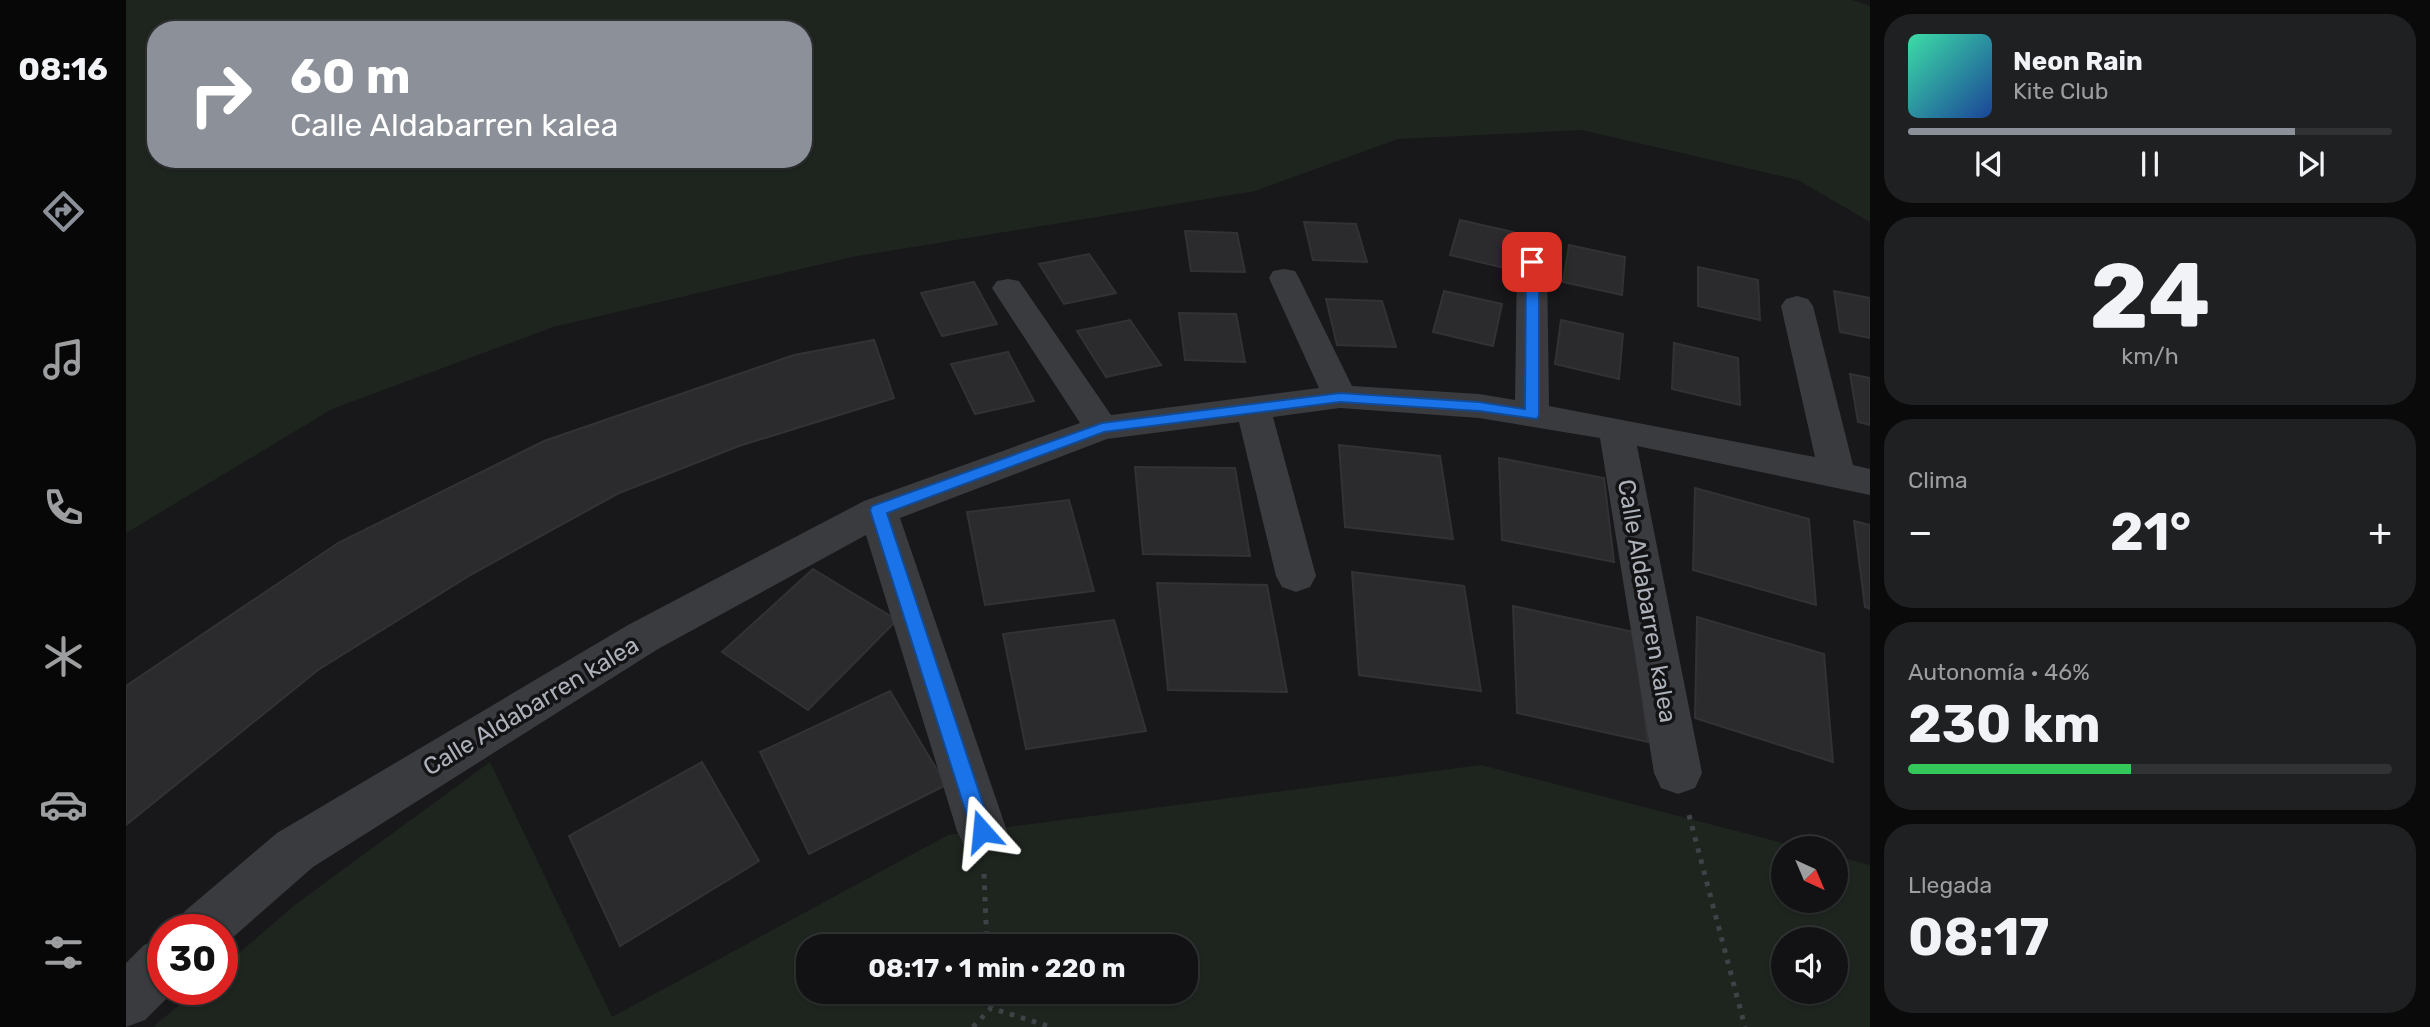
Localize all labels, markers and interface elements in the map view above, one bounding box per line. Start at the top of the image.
text: Neon Rain [2013,46,2143,77]
text: 60 m [290,47,411,105]
icon: right [175,49,266,140]
text: 08:16 [18,50,108,88]
text: Kite Club [2013,77,2108,105]
text: Calle Aldabarren kalea [290,106,618,144]
icon: previous [1970,145,2008,183]
icon: pause [2131,145,2169,183]
icon: next [2292,145,2330,183]
icon: directions [39,187,88,236]
pin [1502,232,1562,292]
text: 24 [2090,242,2210,350]
icon: arrive [1513,243,1551,281]
icon: music [39,335,88,384]
text: km/h [2121,342,2179,370]
text: Clima [1908,466,1968,494]
street label: Calle Aldabarren kalea [1612,477,1682,725]
icon: phone [39,483,88,532]
text: 21° [2110,501,2191,563]
text: − [1908,509,1933,555]
text: + [2368,509,2392,555]
street label: Calle Aldabarren kalea [418,631,644,781]
icon: climate [39,632,88,681]
text: Autonomía · 46% [1908,658,2090,686]
text: 230 km [1908,693,2101,755]
icon: car [39,780,88,829]
position arrow [945,794,1019,868]
north arrow [1771,836,1848,914]
map controls [1771,836,1848,1004]
text: Llegada [1908,871,1992,899]
text: 08:17 [1908,906,2049,968]
speed limit sign: 30 [147,914,238,1005]
button: sound [1771,927,1848,1004]
icon: filters [39,928,88,977]
text: 08:17 · 1 min · 220 m [868,953,1126,984]

